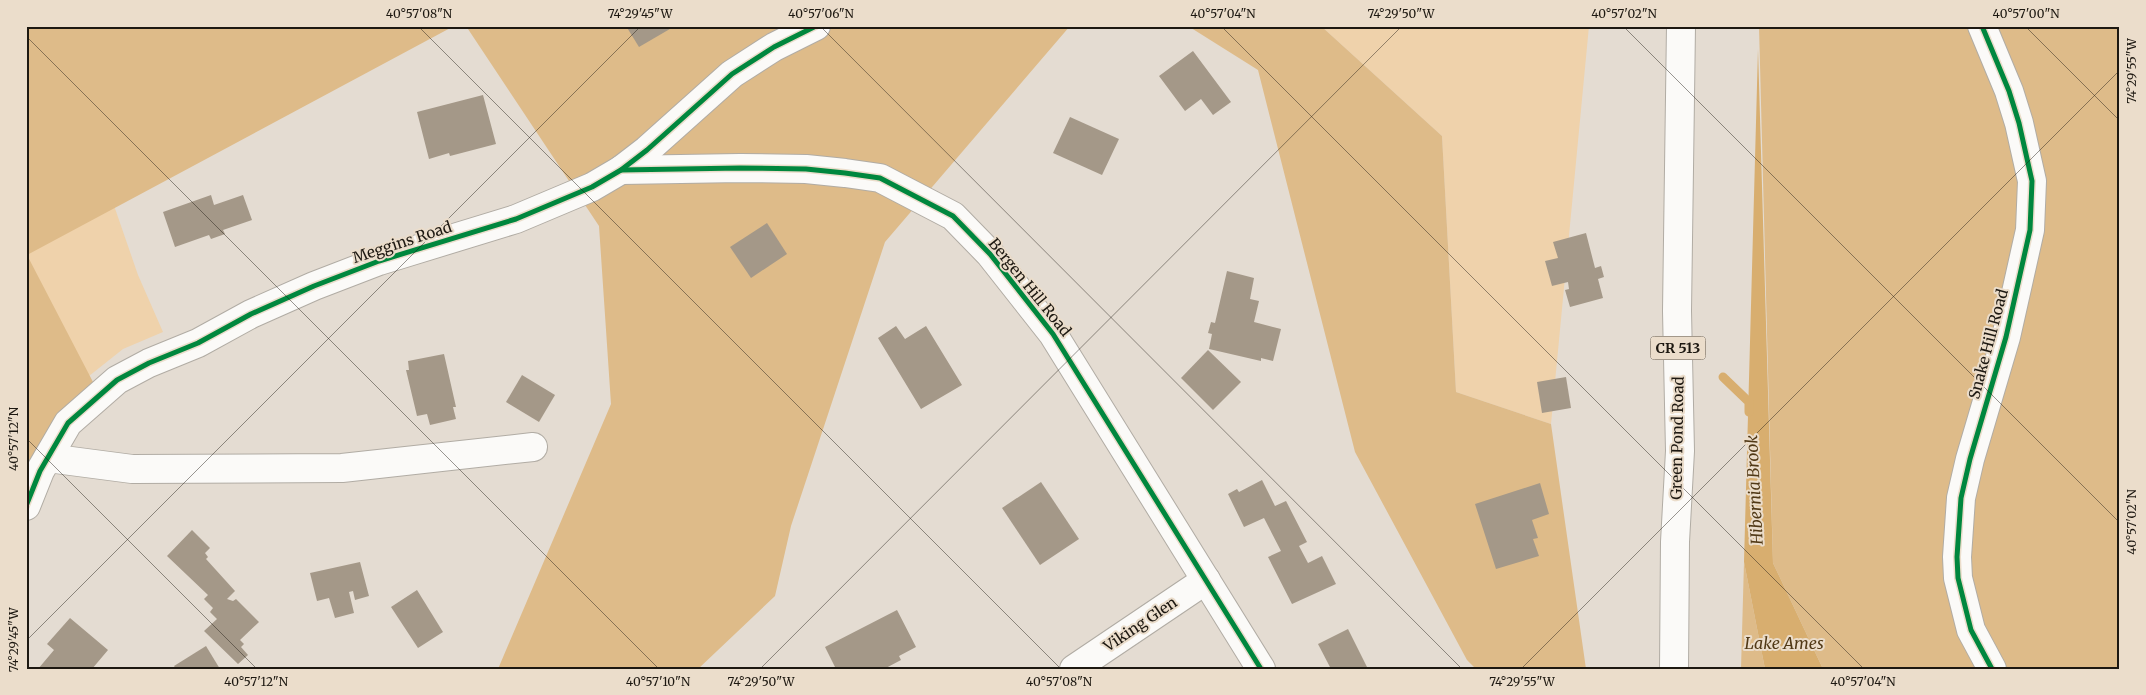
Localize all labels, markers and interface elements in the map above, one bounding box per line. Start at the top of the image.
text: 40°57'08"N [386,6,453,21]
text: 74°29'45"W [608,6,673,21]
text: 40°57'06"N [788,6,855,21]
text: 40°57'04"N [1190,6,1256,21]
text: 74°29'50"W [1367,6,1436,21]
text: 40°57'02"N [1591,6,1658,21]
text: 40°57'00"N [1992,6,2060,21]
text: 74°29'55"W [2124,37,2139,104]
street label: Meggins Road [350,217,454,267]
street label: Bergen Hill Road [985,234,1075,340]
street label: Snake Hill Road [1964,287,2012,401]
road number: CR 513 [1650,336,1706,359]
street label: Green Pond Road [1666,376,1688,500]
text: 40°57'12"N [6,406,21,471]
water label: Hibernia Brook [1741,434,1767,546]
text: 40°57'02"N [2124,488,2139,555]
street label: Viking Glen [1099,592,1180,656]
text: 74°29'45"W [6,607,21,672]
water label: Lake Ames [1744,633,1824,653]
text: 40°57'12"N [224,674,289,689]
text: 40°57'10"N [626,674,691,689]
text: 74°29'50"W [727,674,796,689]
text: 40°57'08"N [1026,674,1093,689]
text: 74°29'55"W [1489,674,1556,689]
text: 40°57'04"N [1830,674,1896,689]

